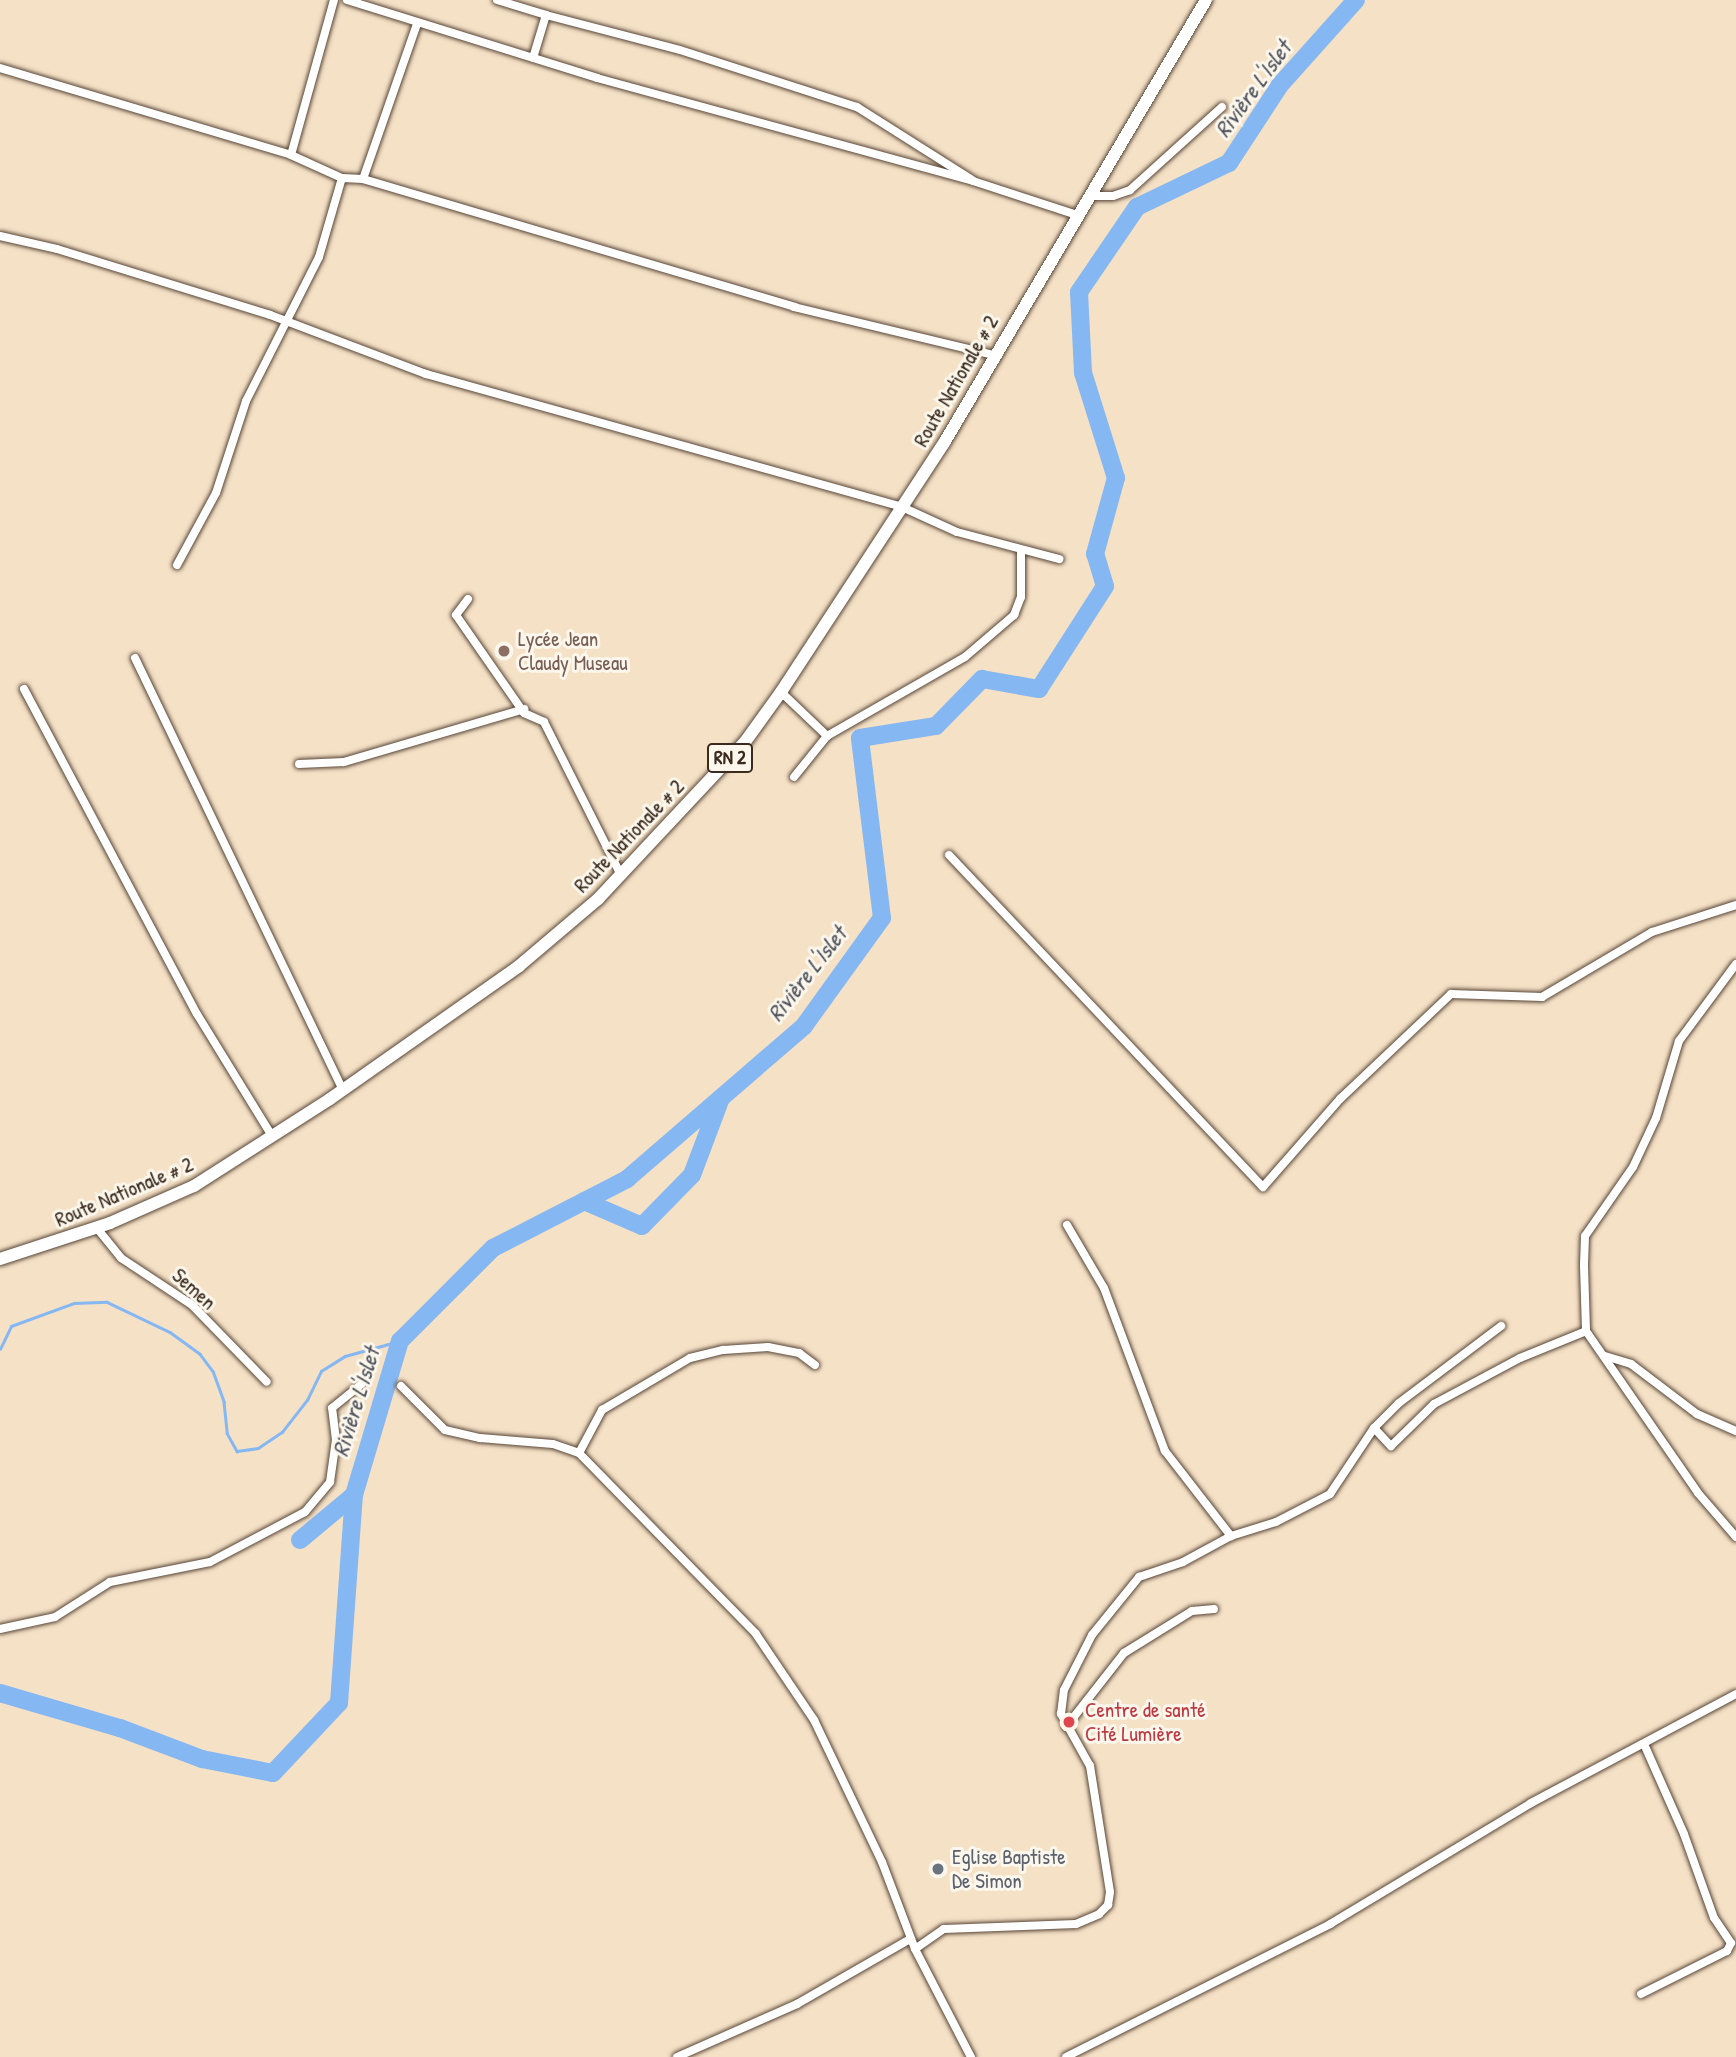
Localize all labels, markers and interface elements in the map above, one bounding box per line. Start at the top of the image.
water label: Rivière L'Islet [1209,36,1297,142]
street label: Route Nationale # 2 [908,311,1004,451]
place label: Lycée Jean Claudy Museau [518,626,628,676]
marker: Lycée Jean Claudy Museau [496,643,512,659]
road number: RN 2 [706,743,754,774]
street label: Route Nationale # 2 [569,774,689,898]
water label: Rivière L'Islet [762,921,852,1027]
street label: Route Nationale # 2 [51,1152,197,1232]
street label: Semen [167,1263,221,1315]
water label: Rivière L'Islet [326,1344,386,1460]
place label: Centre de santé Cité Lumière [1085,1697,1206,1747]
marker: Centre de santé Cité Lumière [1059,1712,1079,1732]
place label: Eglise Baptiste De Simon [952,1844,1066,1894]
marker: Eglise Baptiste De Simon [930,1861,946,1877]

